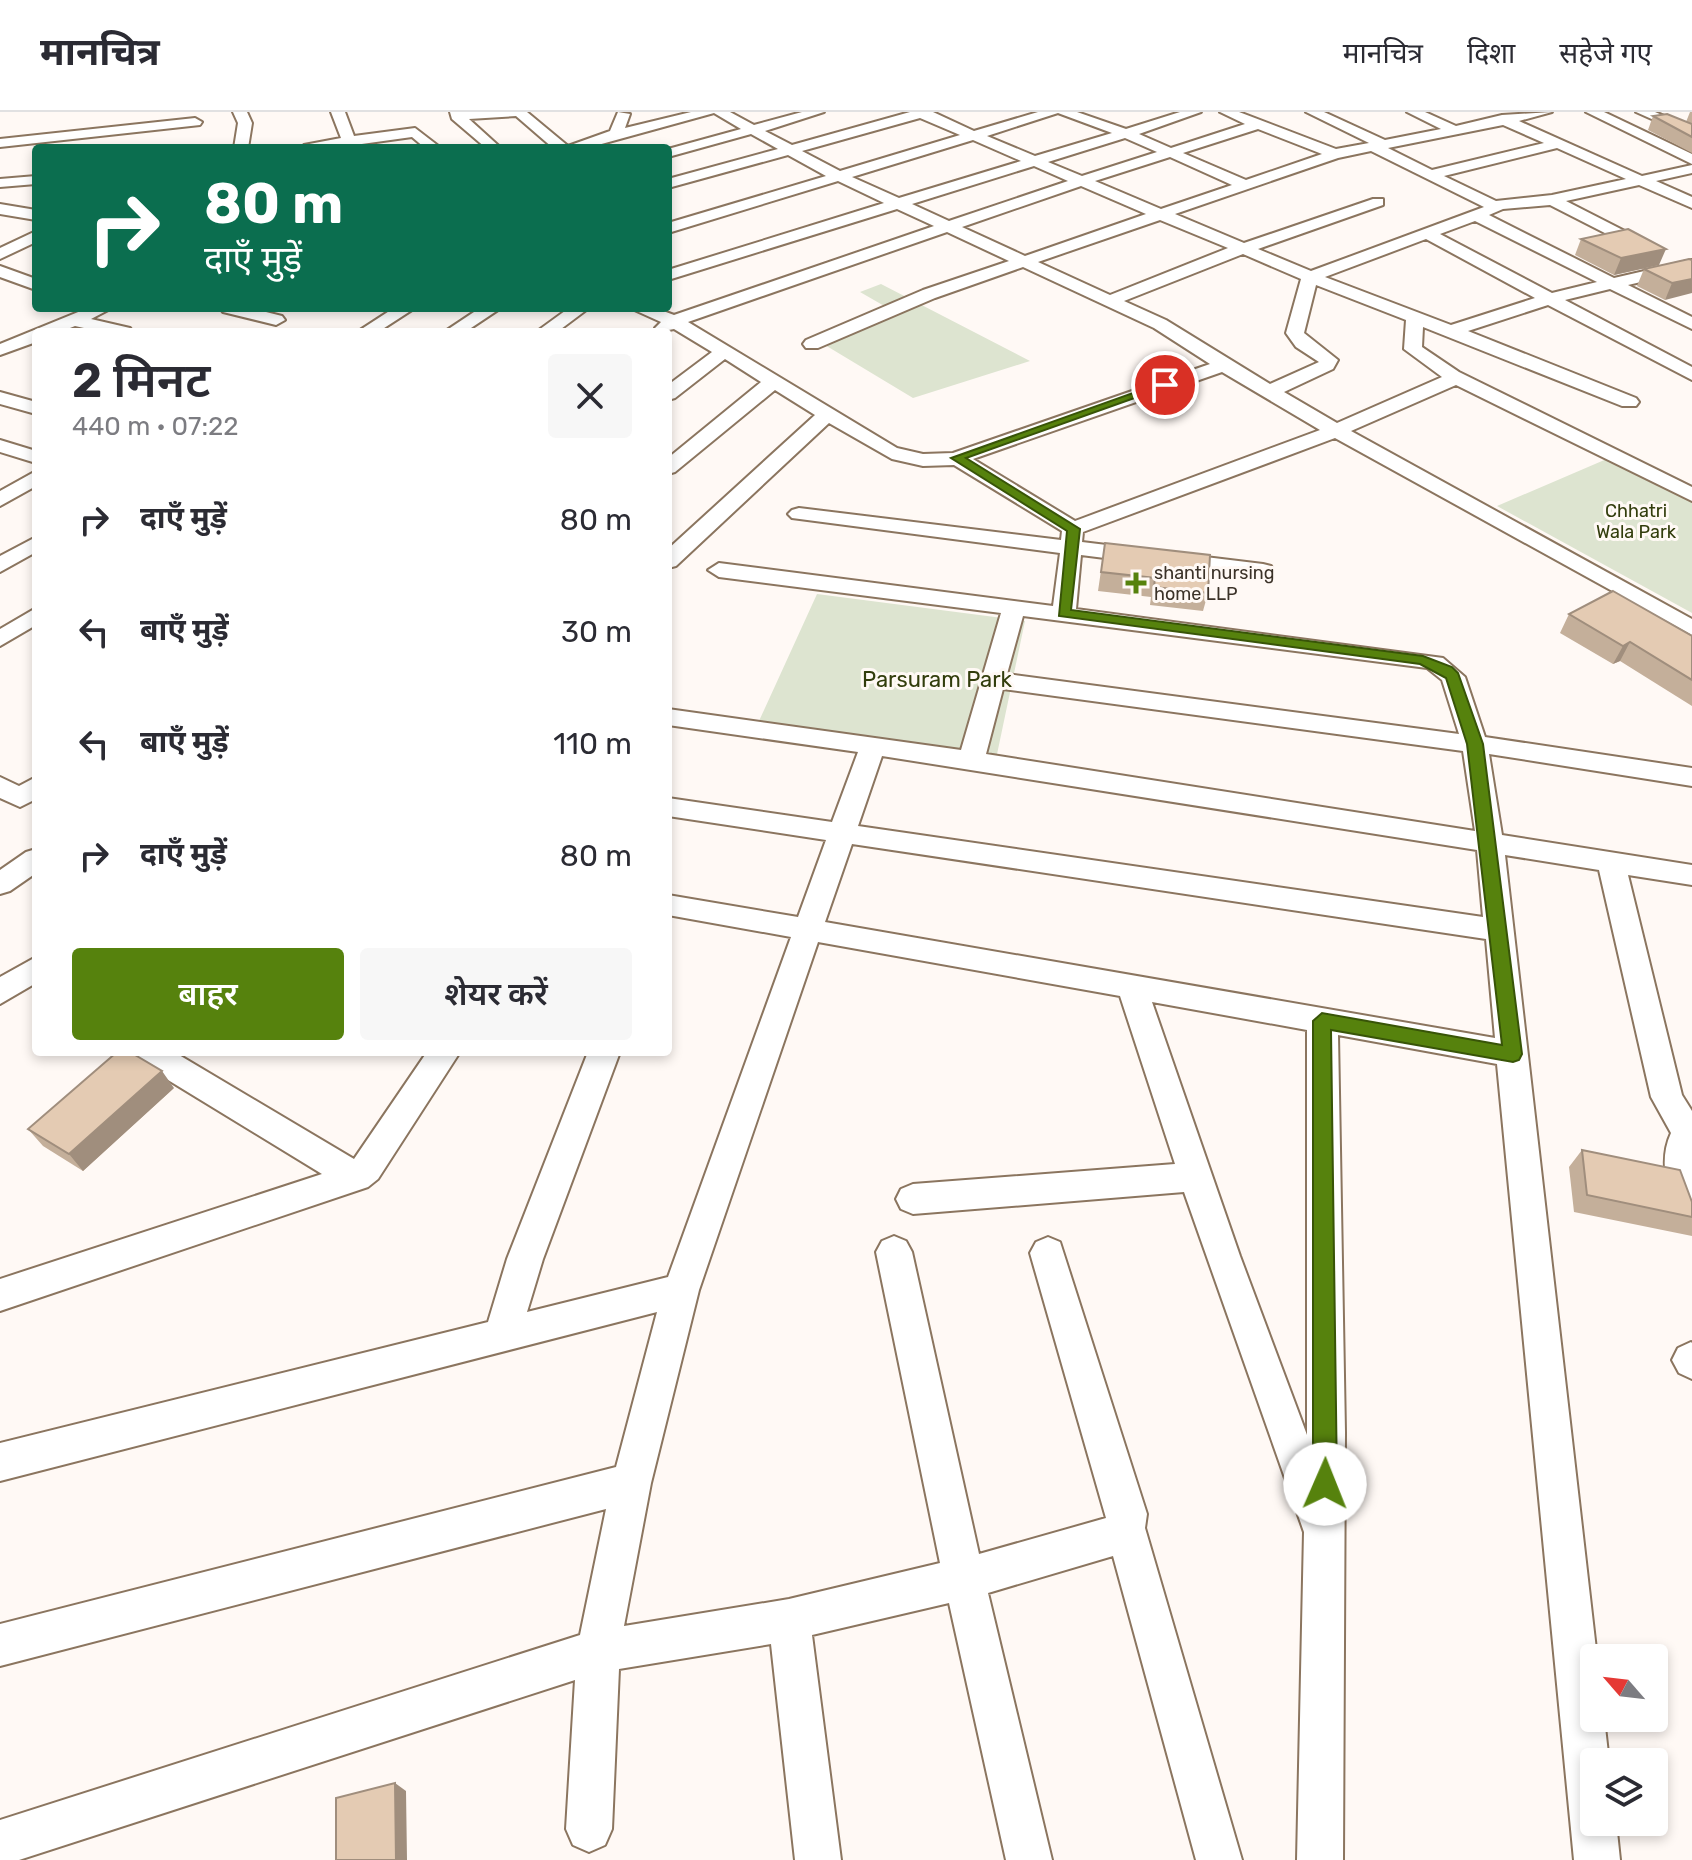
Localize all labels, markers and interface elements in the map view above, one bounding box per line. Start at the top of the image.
text: मानचित्र [40,29,160,75]
text: मानचित्र [1343,37,1423,70]
text: दिशा [1467,37,1515,70]
text: सहेजे गए [1559,37,1652,70]
text: 80 m [204,171,343,237]
icon: right [72,176,176,280]
text: दाएँ मुड़ें [204,238,302,281]
pin [1131,351,1199,419]
text: 2 मिनट [72,352,210,409]
button: close [548,354,632,438]
icon: arrive [1143,363,1187,407]
text: 440 m · 07:22 [72,411,239,442]
icon: right [72,498,116,542]
text: दाएँ मुड़ें [140,500,227,536]
park label: Chhatri Wala Park [1596,500,1677,543]
text: 80 m [560,502,632,538]
place label: shanti nursing home LLP [1154,562,1274,605]
marker: shanti nursing home LLP [1125,572,1147,594]
icon: left [72,610,116,654]
text: बाएँ मुड़ें [140,612,229,648]
text: 30 m [561,614,632,650]
park label: Parsuram Park [862,666,1013,693]
icon: left [72,722,116,766]
text: बाएँ मुड़ें [140,724,229,760]
text: 110 m [553,726,632,762]
icon: right [72,834,116,878]
text: दाएँ मुड़ें [140,836,227,872]
text: 80 m [560,838,632,874]
button: बाहर [72,948,344,1040]
button: शेयर करें [360,948,632,1040]
position arrow [1283,1442,1367,1526]
north arrow [1580,1644,1668,1732]
map controls [1580,1644,1668,1836]
button: layers [1580,1748,1668,1836]

